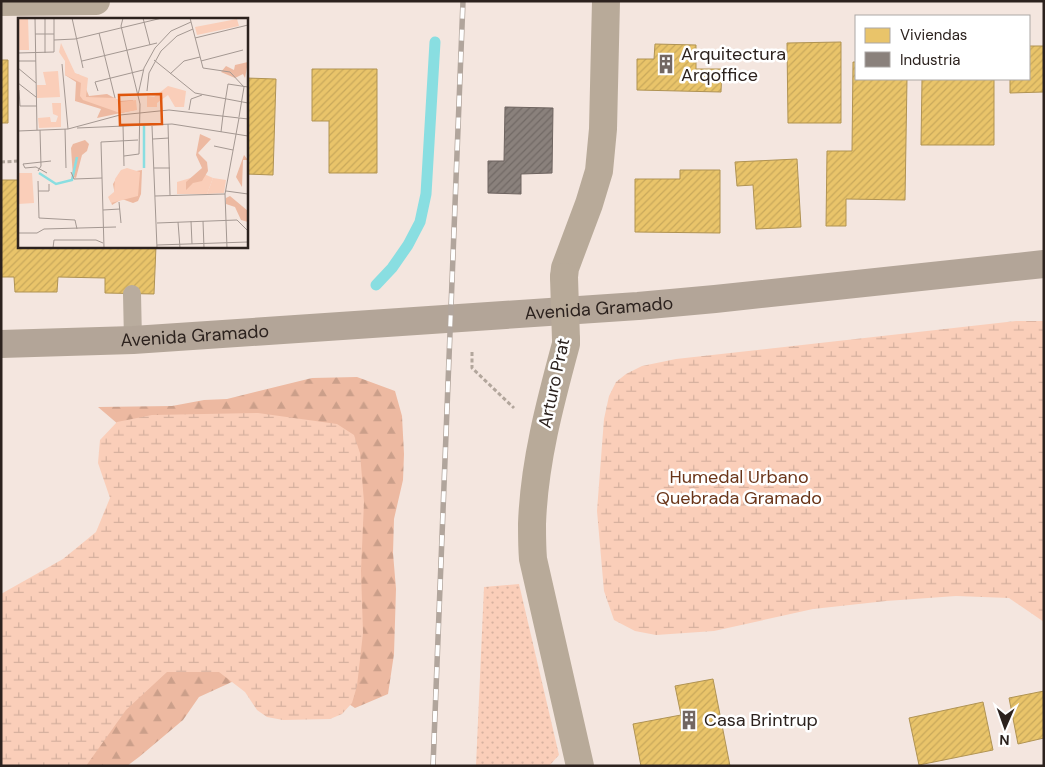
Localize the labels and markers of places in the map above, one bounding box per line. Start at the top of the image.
place label: Arquitectura Arqoffice [681,42,786,87]
building icon: Arquitectura Arqoffice [655,53,677,75]
place label: Casa Brintrup [704,708,818,732]
building icon: Casa Brintrup [678,709,700,731]

